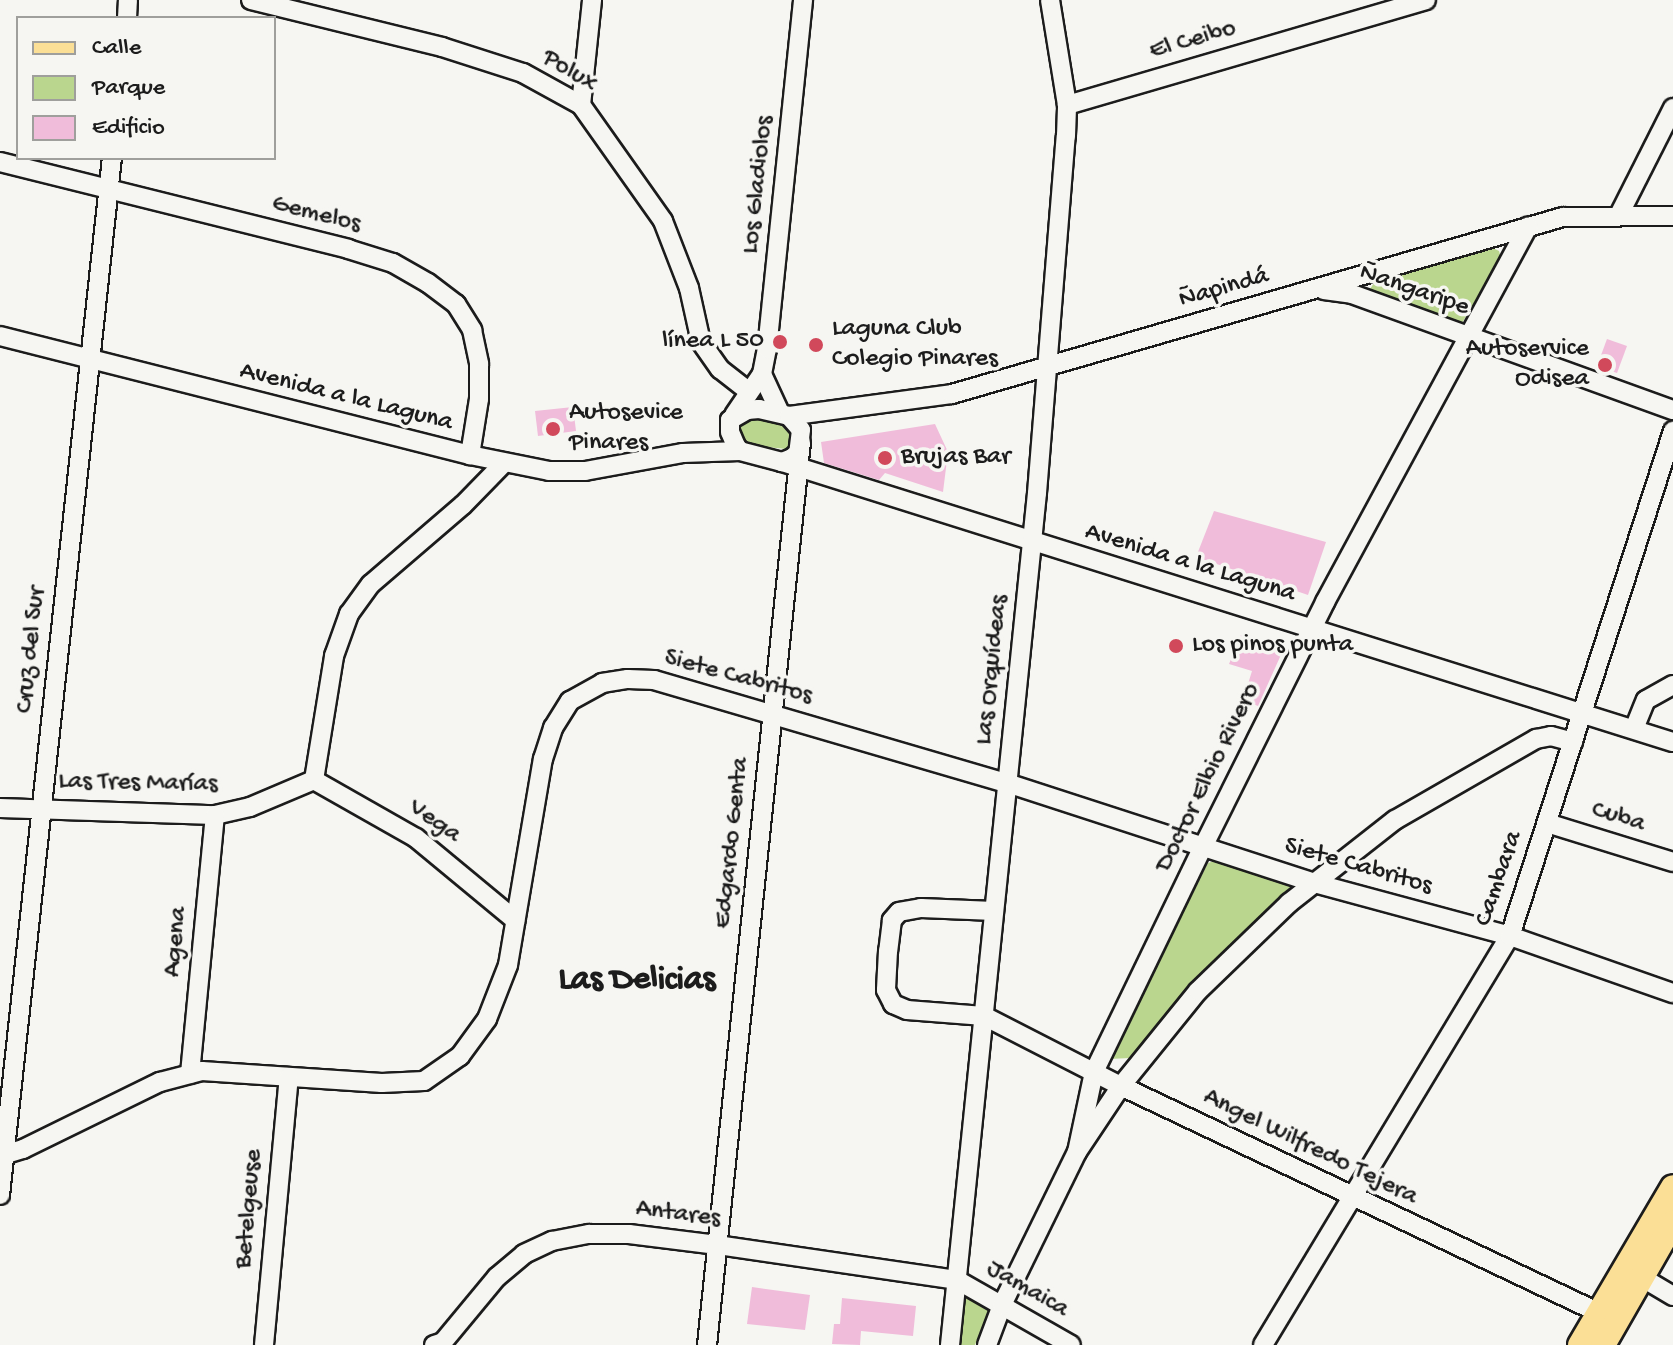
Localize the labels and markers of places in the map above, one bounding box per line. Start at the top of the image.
place label: Laguna Club Colegio Pinares [832,314,998,376]
place label: línea L 50 [662,326,764,358]
marker: línea L 50 [771,333,789,351]
place label: Autoservice Odisea [1466,334,1589,396]
marker: Laguna Club Colegio Pinares [807,336,825,354]
marker: Autoservice Odisea [1596,356,1614,374]
place label: Autosevice Pinares [569,398,683,460]
marker: Autosevice Pinares [544,420,562,438]
place label: Brujas Bar [901,442,1010,474]
marker: Brujas Bar [876,449,894,467]
place label: Los pinos punta [1192,630,1353,662]
marker: Los pinos punta [1167,637,1185,655]

